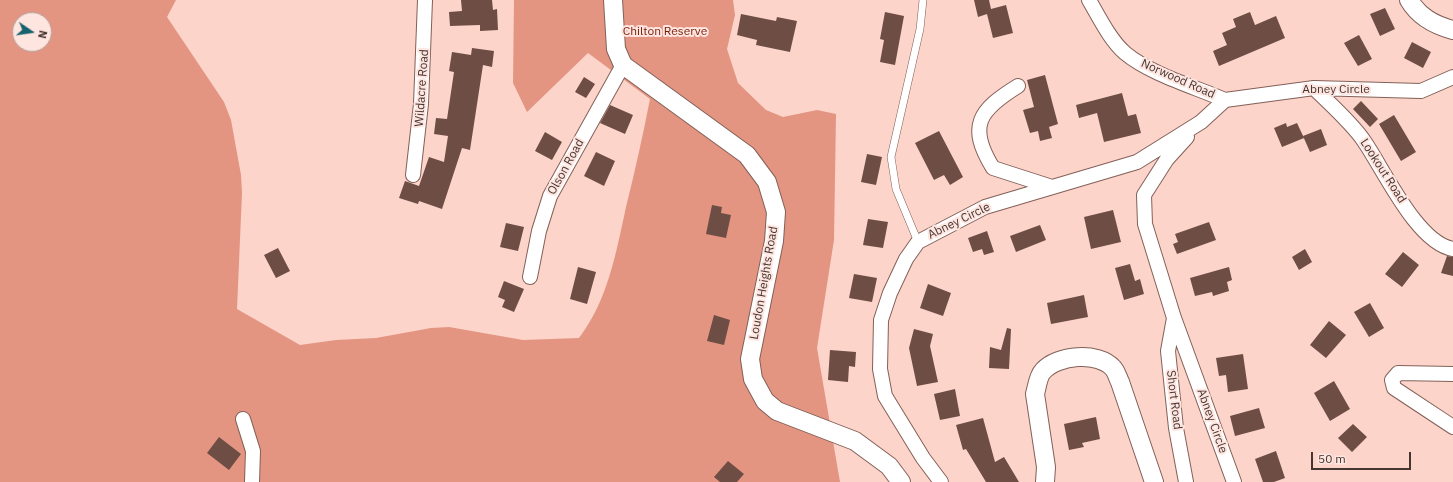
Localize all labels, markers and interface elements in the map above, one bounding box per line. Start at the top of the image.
north arrow [12,12,52,52]
park label: Chilton Reserve [623,25,707,39]
text: N [35,29,50,40]
street label: Wildacre Road [412,49,432,127]
street label: Norwood Road [1139,56,1217,102]
street label: Abney Circle [1302,83,1370,97]
street label: Lookout Road [1357,136,1409,206]
street label: Olson Road [545,137,587,197]
street label: Abney Circle [926,200,992,242]
street label: Loudon Heights Road [747,225,781,341]
street label: Short Road [1163,370,1185,430]
street label: Abney Circle [1194,387,1230,455]
scale bar [1313,444,1413,470]
text: 50 m [1318,451,1346,466]

